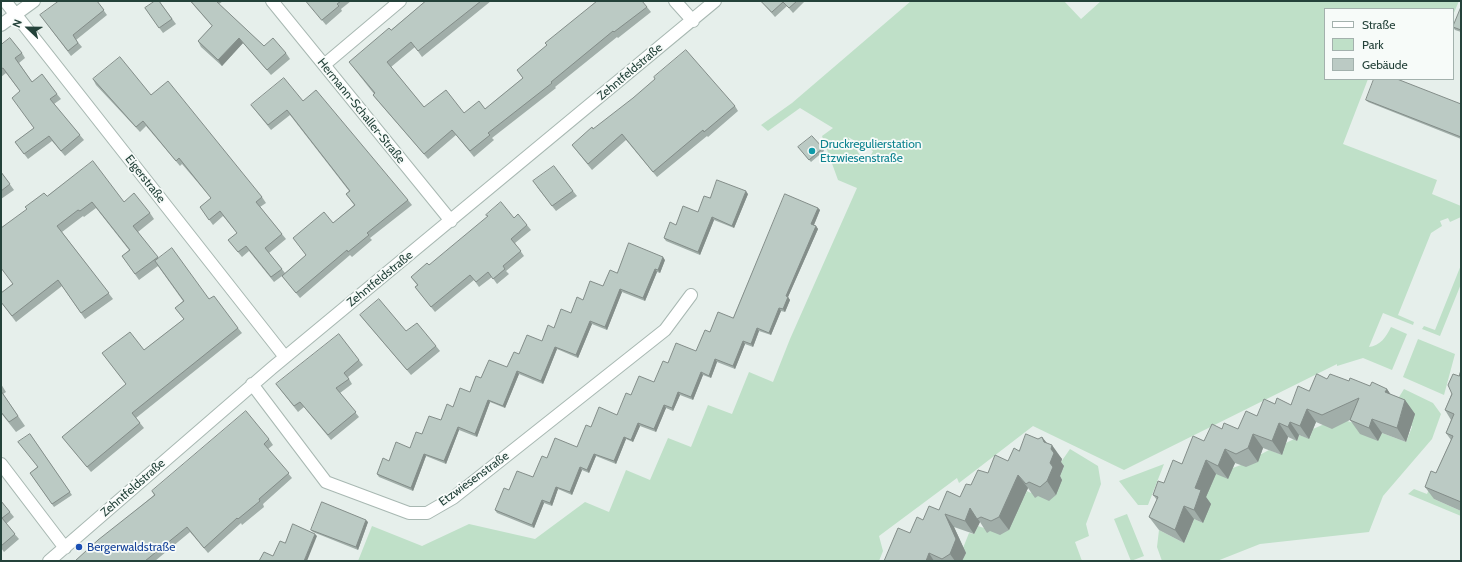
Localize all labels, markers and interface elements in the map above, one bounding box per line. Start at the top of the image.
north arrow [8,8,48,48]
legend [1324,8,1454,80]
text: N [9,17,25,30]
text: Straße [1362,17,1395,32]
text: Park [1362,37,1384,52]
street label: Zehntfeldstraße [595,41,665,103]
street label: Hermann-Schaller-Straße [314,56,408,166]
text: Gebäude [1362,57,1408,72]
place label: Druckregulierstation Etzwiesenstraße [820,137,921,165]
marker: Druckregulierstation Etzwiesenstraße [807,146,817,156]
street label: Eigerstraße [122,152,168,206]
street label: Zehntfeldstraße [344,248,416,310]
street label: Etzwiesenstraße [436,449,512,509]
street label: Zehntfeldstraße [98,456,168,520]
place label: Bergerwaldstraße [87,540,175,554]
marker: Bergerwaldstraße [74,542,84,552]

